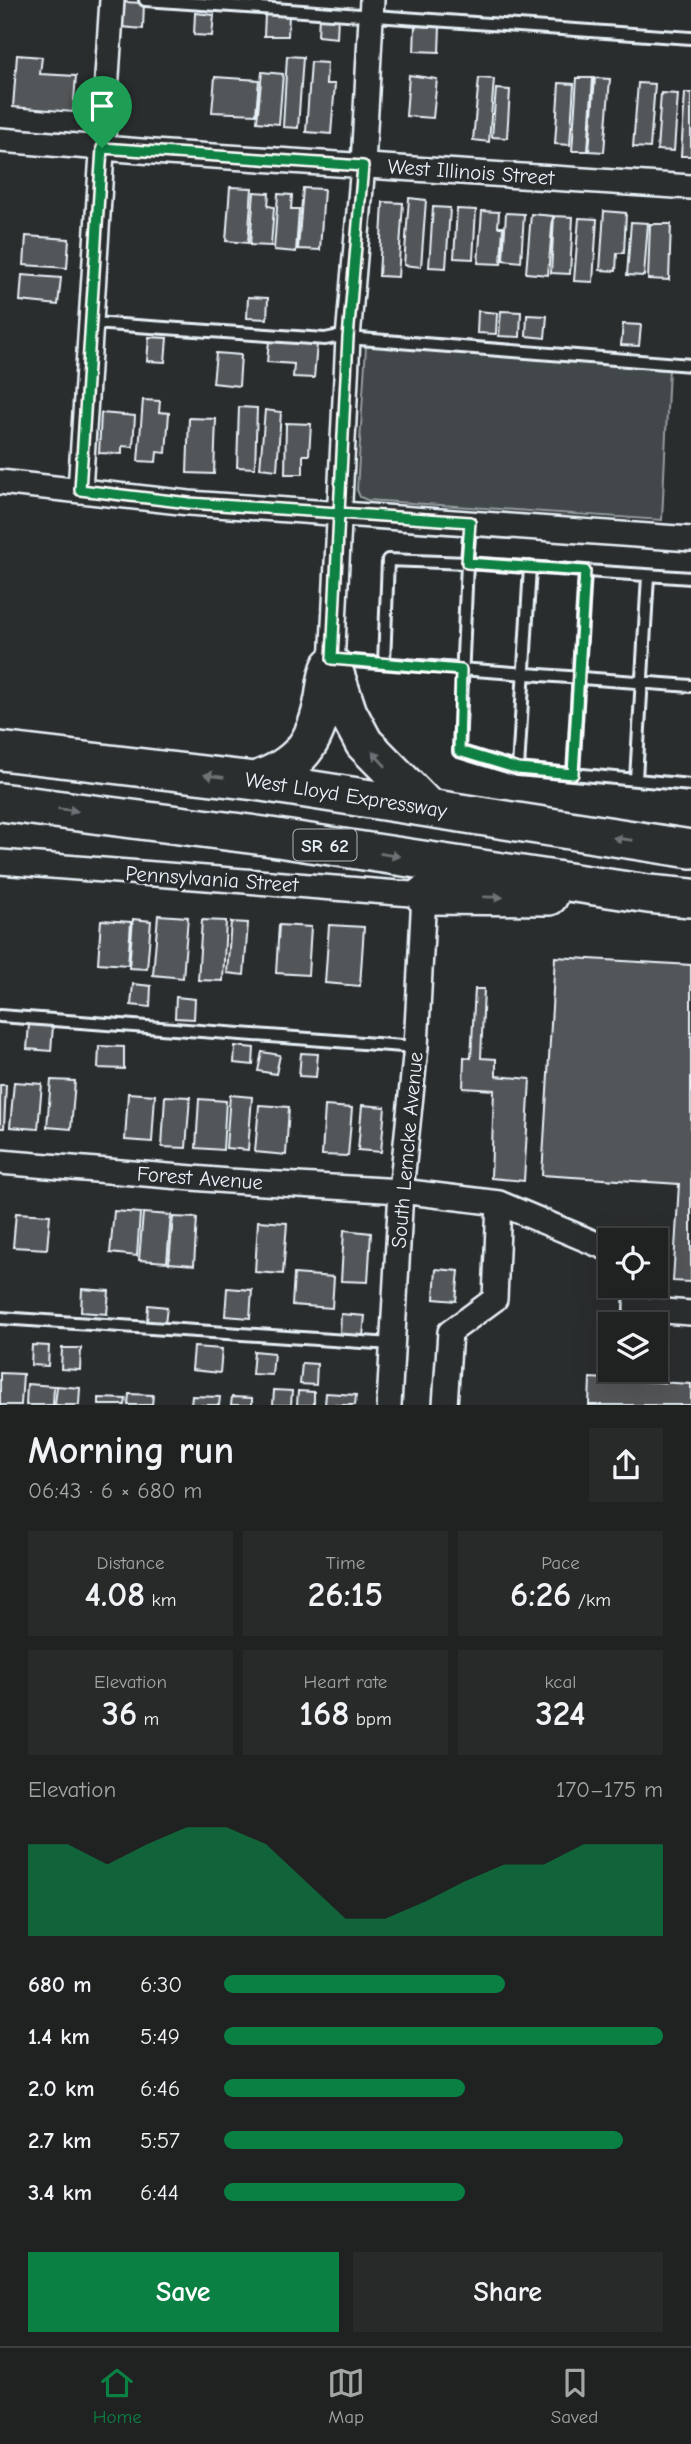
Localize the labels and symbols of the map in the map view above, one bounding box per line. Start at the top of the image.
pin [72,76,132,148]
street label: West Illinois Street [387,154,556,190]
one-way arrow [371,751,387,768]
street label: West Lloyd Expressway [243,767,449,823]
one-way arrow [203,770,225,781]
one-way arrow [57,805,79,816]
road number: SR 62 [294,830,356,860]
one-way arrow [612,834,634,845]
one-way arrow [379,849,401,860]
street label: Pennsylvania Street [125,861,300,897]
one-way arrow [482,891,504,903]
street label: South Lemcke Avenue [386,1051,428,1249]
street label: Forest Avenue [136,1162,264,1194]

